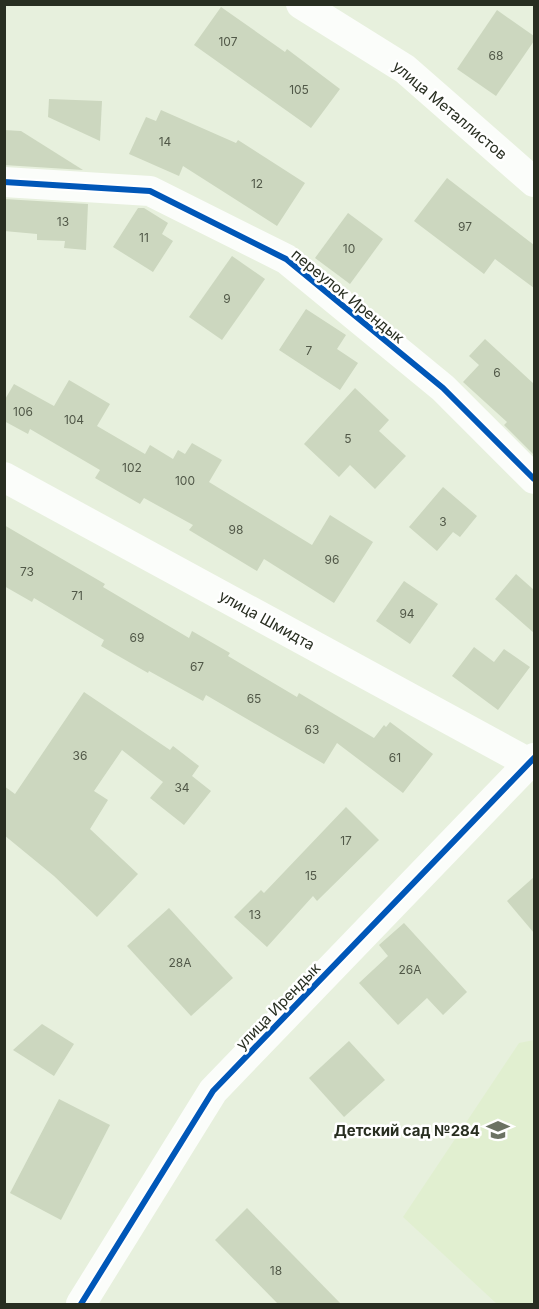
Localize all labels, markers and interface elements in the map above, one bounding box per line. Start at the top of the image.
house number: 107 [218,34,238,49]
house number: 68 [489,48,503,63]
street label: улица Металлистов [389,57,511,163]
house number: 105 [289,82,309,97]
house number: 14 [159,134,172,149]
house number: 12 [251,176,263,191]
house number: 13 [57,214,69,229]
house number: 97 [458,219,472,234]
house number: 11 [139,230,149,245]
house number: 10 [343,241,355,256]
street label: переулок Ирендык [288,245,408,347]
house number: 9 [223,291,231,306]
house number: 7 [306,343,313,358]
house number: 6 [493,365,501,380]
house number: 106 [13,404,33,419]
house number: 104 [64,412,84,427]
house number: 5 [344,431,352,446]
house number: 102 [122,460,142,475]
house number: 100 [175,473,195,488]
house number: 3 [439,514,447,529]
house number: 98 [229,522,243,537]
house number: 96 [325,552,339,567]
house number: 73 [20,564,34,579]
street label: улица Шмидта [216,586,318,654]
house number: 71 [71,588,83,603]
house number: 94 [399,606,415,621]
house number: 69 [130,630,144,645]
house number: 67 [190,659,204,674]
house number: 65 [247,691,261,706]
house number: 63 [305,722,319,737]
house number: 36 [73,748,87,763]
house number: 61 [389,750,401,765]
house number: 34 [174,780,190,795]
house number: 17 [340,833,352,848]
house number: 15 [305,868,317,883]
house number: 13 [249,907,261,922]
house number: 28А [168,955,192,970]
street label: улица Ирендык [232,959,324,1053]
house number: 26А [398,962,422,977]
school or university icon: Детский сад №284 [485,1117,511,1143]
place label: Детский сад №284 [334,1121,480,1140]
house number: 18 [270,1263,282,1278]

